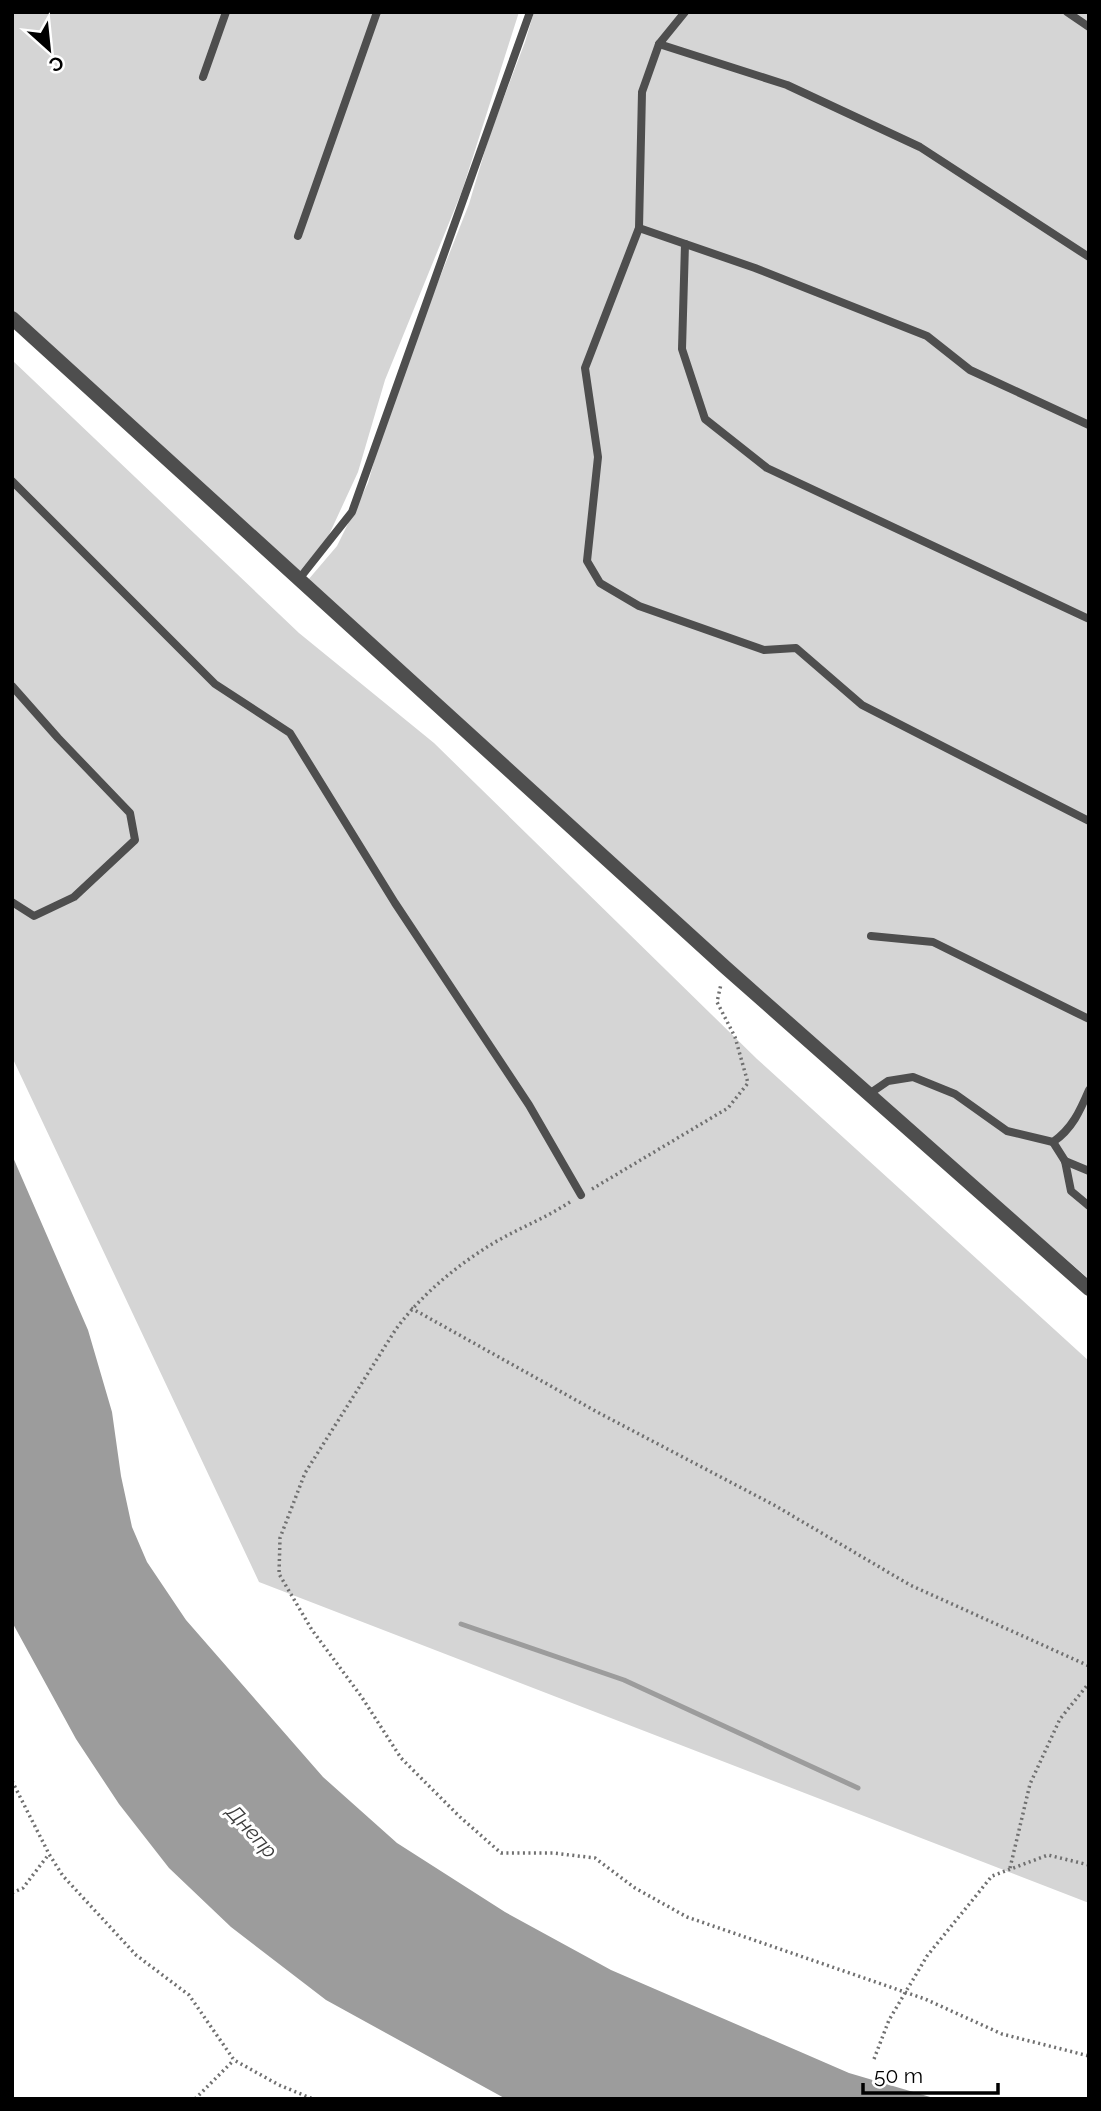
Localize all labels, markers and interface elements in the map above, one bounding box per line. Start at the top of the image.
north arrow [14,14,84,84]
text: С [46,51,68,77]
water label: Днепр [220,1798,283,1863]
scale bar [863,2052,998,2096]
text: 50 m [874,2063,923,2088]

